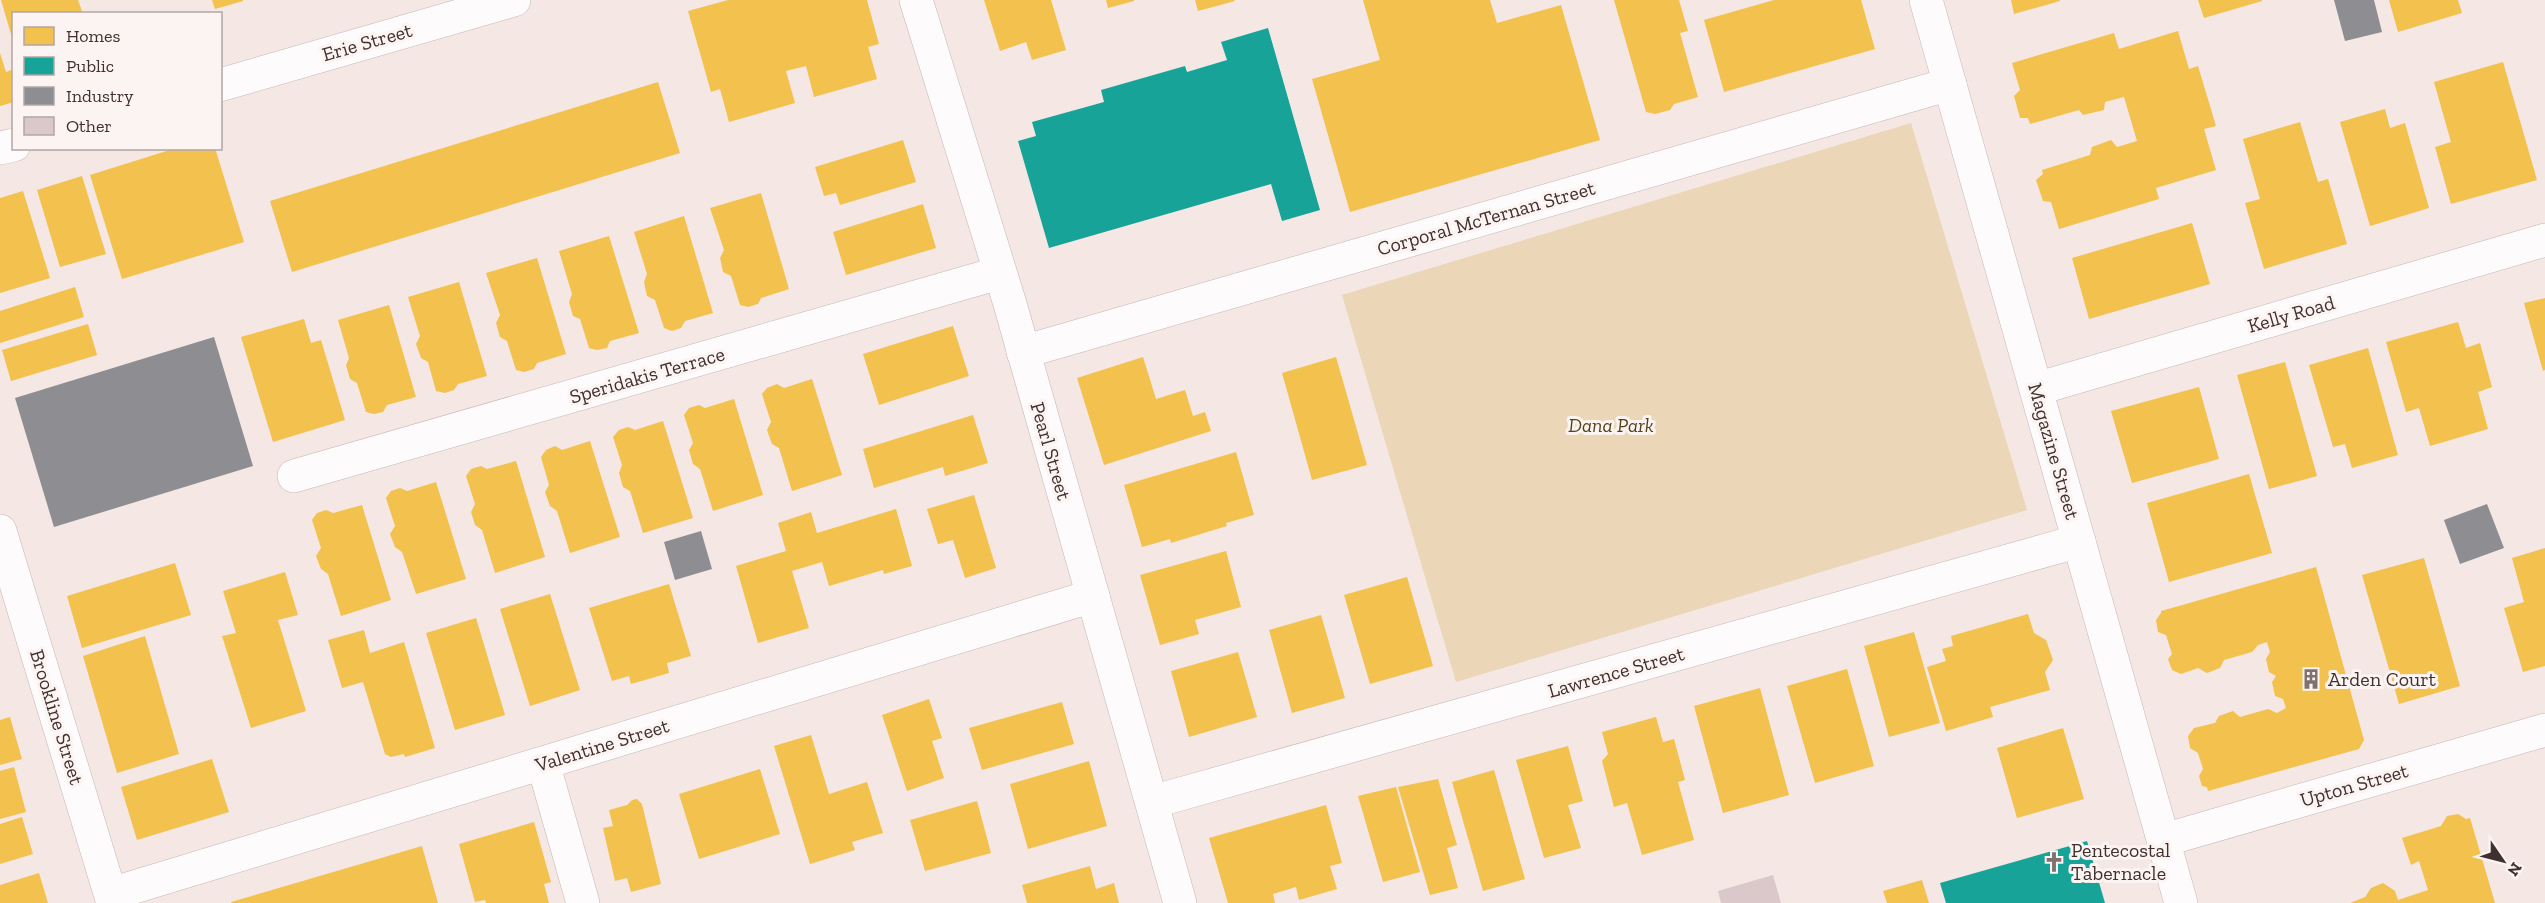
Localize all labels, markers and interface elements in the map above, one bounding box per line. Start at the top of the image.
legend [12,12,222,150]
street label: Erie Street [319,18,415,66]
text: Homes [66,25,120,47]
text: Public [66,55,114,77]
text: Industry [66,85,134,107]
text: Other [66,115,112,137]
street label: Corporal McTernan Street [1374,175,1598,261]
street label: Kelly Road [2245,290,2337,338]
street label: Speridakis Terrace [567,341,727,409]
street label: Magazine Street [2023,380,2085,522]
street label: Pearl Street [1026,399,1077,503]
park label: Dana Park [1568,413,1654,437]
street label: Lawrence Street [1545,641,1687,703]
street label: Brookline Street [25,646,89,788]
building icon: Arden Court [2299,667,2323,691]
place label: Arden Court [2328,667,2437,691]
street label: Valentine Street [531,713,672,777]
street label: Upton Street [2297,758,2411,812]
north arrow [2473,831,2533,891]
place label: Pentecostal Tabernacle [2071,838,2170,885]
church icon: Pentecostal Tabernacle [2042,850,2066,874]
text: N [2504,859,2526,880]

